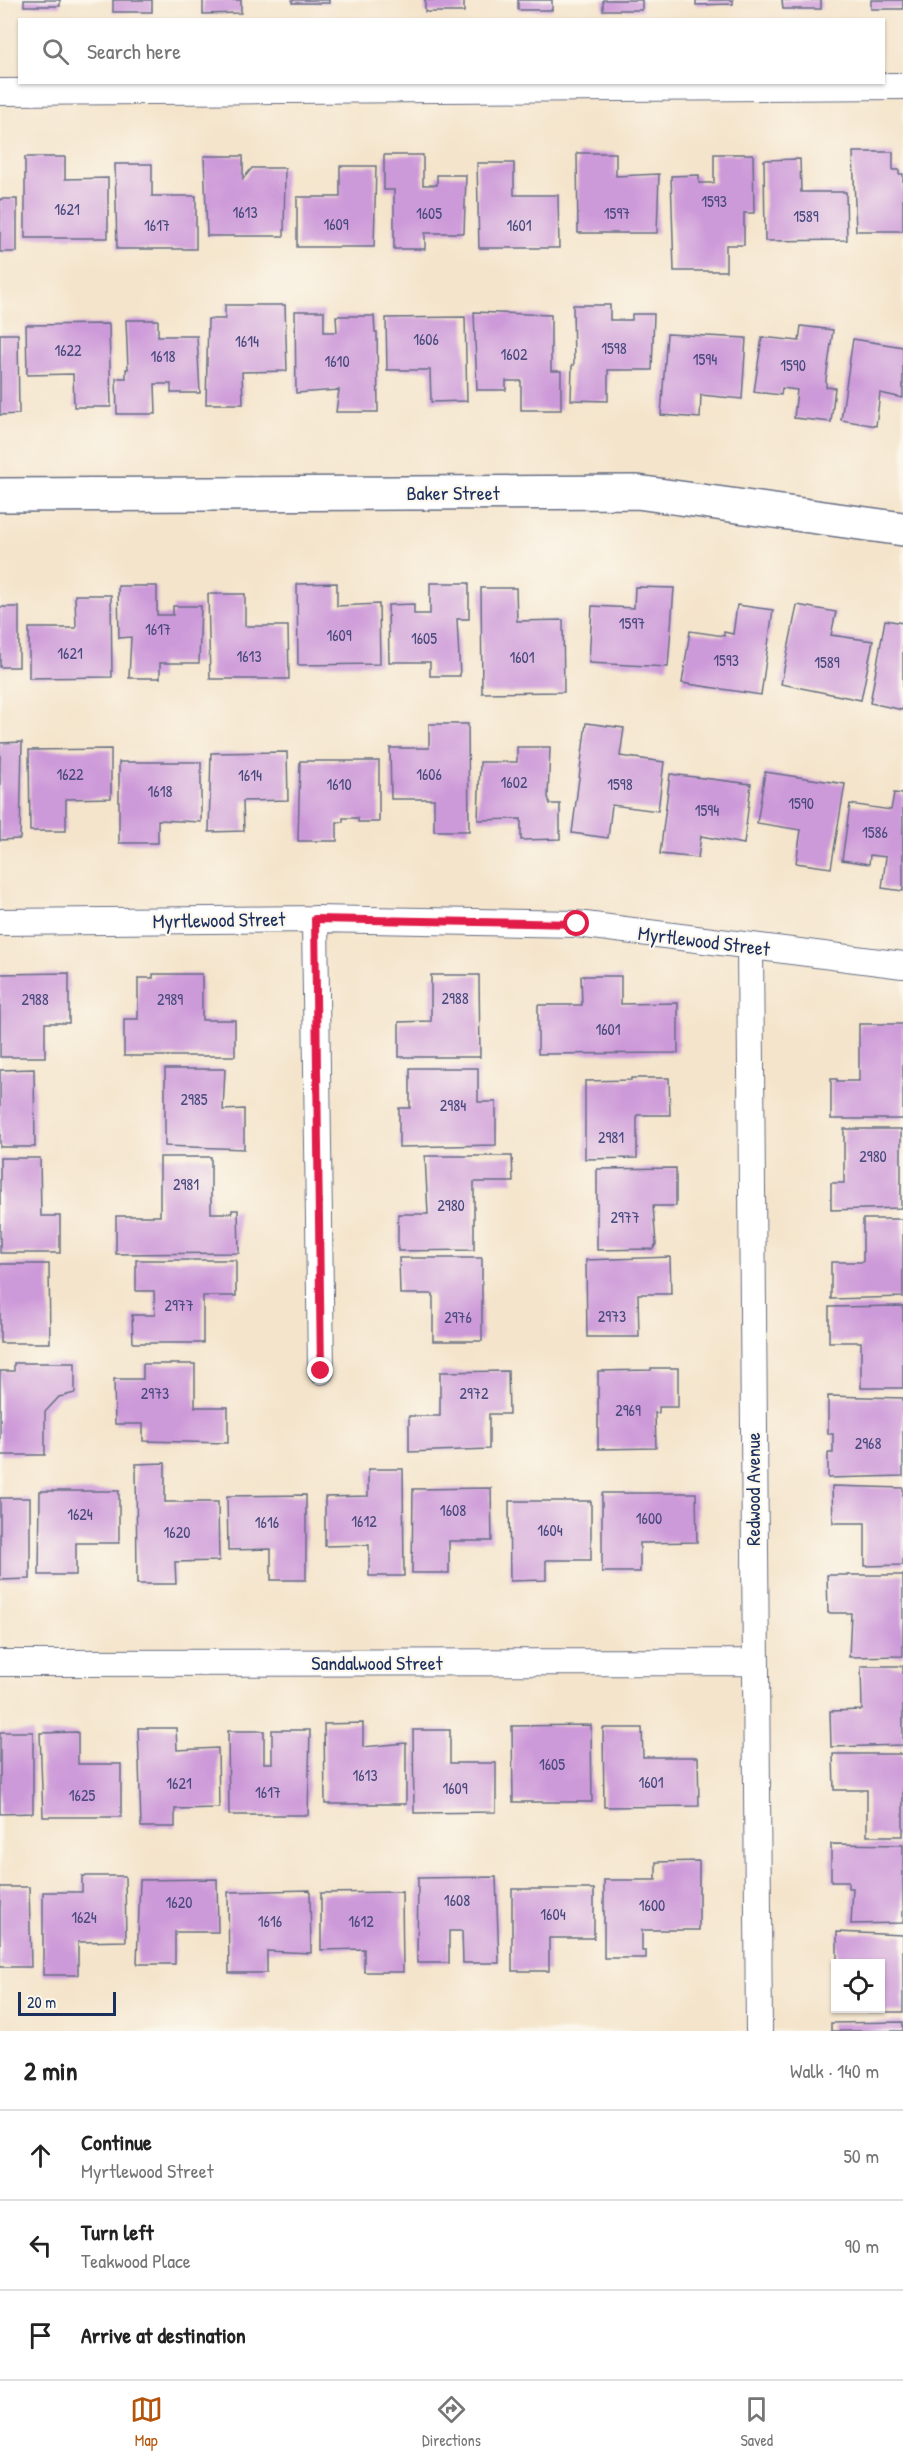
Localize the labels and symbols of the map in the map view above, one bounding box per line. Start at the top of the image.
house number: 1593 [701,190,727,212]
house number: 1621 [54,198,80,220]
house number: 1613 [232,201,258,223]
house number: 1605 [416,202,442,224]
house number: 1597 [604,202,630,224]
house number: 1589 [793,205,819,227]
house number: 1609 [323,213,349,235]
house number: 1617 [144,214,170,236]
house number: 1601 [506,214,532,236]
house number: 1606 [413,328,439,350]
house number: 1614 [235,330,259,352]
house number: 1598 [601,337,627,359]
house number: 1622 [54,339,82,361]
house number: 1602 [501,343,528,365]
house number: 1618 [151,345,176,367]
house number: 1594 [693,348,717,370]
house number: 1610 [324,350,350,372]
house number: 1590 [780,354,806,376]
street label: Baker Street [406,479,501,506]
house number: 1597 [619,612,645,634]
house number: 1617 [145,618,171,640]
house number: 1609 [326,624,352,646]
house number: 1605 [411,627,437,649]
house number: 1621 [57,642,83,664]
house number: 1613 [236,645,262,667]
house number: 1601 [509,646,535,668]
house number: 1593 [713,649,739,671]
house number: 1589 [814,651,840,673]
house number: 1622 [56,763,84,785]
house number: 1606 [416,763,442,785]
house number: 1614 [238,764,262,786]
house number: 1602 [501,771,528,793]
house number: 1610 [326,773,352,795]
house number: 1598 [607,773,633,795]
house number: 1618 [148,780,173,802]
house number: 1590 [788,792,814,814]
house number: 1594 [695,799,719,821]
house number: 1586 [862,821,888,843]
street label: Myrtlewood Street [152,905,287,934]
route start [563,910,589,936]
street label: Myrtlewood Street [637,919,773,962]
house number: 2988 [441,987,469,1009]
house number: 2988 [21,988,49,1010]
house number: 2989 [157,988,183,1010]
house number: 1601 [595,1018,621,1040]
house number: 2985 [180,1088,208,1110]
house number: 2984 [440,1094,466,1116]
house number: 2981 [598,1126,624,1148]
house number: 2980 [859,1145,887,1167]
house number: 2981 [173,1173,199,1195]
house number: 2980 [437,1194,465,1216]
house number: 2977 [610,1206,640,1228]
house number: 2977 [164,1294,194,1316]
house number: 2973 [598,1305,626,1327]
house number: 2976 [444,1306,472,1328]
route end [307,1357,333,1383]
house number: 2973 [141,1382,169,1404]
house number: 2972 [460,1382,489,1404]
house number: 2969 [615,1399,641,1421]
street label: Redwood Avenue [739,1432,766,1546]
house number: 2968 [855,1432,881,1454]
house number: 1608 [440,1499,466,1521]
house number: 1624 [67,1503,93,1525]
house number: 1600 [636,1507,662,1529]
house number: 1612 [351,1510,377,1532]
house number: 1616 [255,1511,279,1533]
house number: 1604 [537,1519,563,1541]
house number: 1620 [164,1521,190,1543]
street label: Sandalwood Street [311,1649,444,1676]
house number: 1605 [539,1753,565,1775]
house number: 1613 [352,1764,378,1786]
house number: 1601 [638,1771,664,1793]
house number: 1621 [166,1772,192,1794]
house number: 1609 [442,1777,468,1799]
house number: 1617 [255,1781,281,1803]
house number: 1625 [69,1784,95,1806]
house number: 1608 [444,1889,470,1911]
house number: 1620 [166,1891,192,1913]
house number: 1600 [639,1894,665,1916]
house number: 1604 [540,1903,566,1925]
house number: 1624 [71,1906,97,1928]
house number: 1616 [258,1910,282,1932]
house number: 1612 [348,1910,374,1932]
scale bar [18,1989,116,2016]

